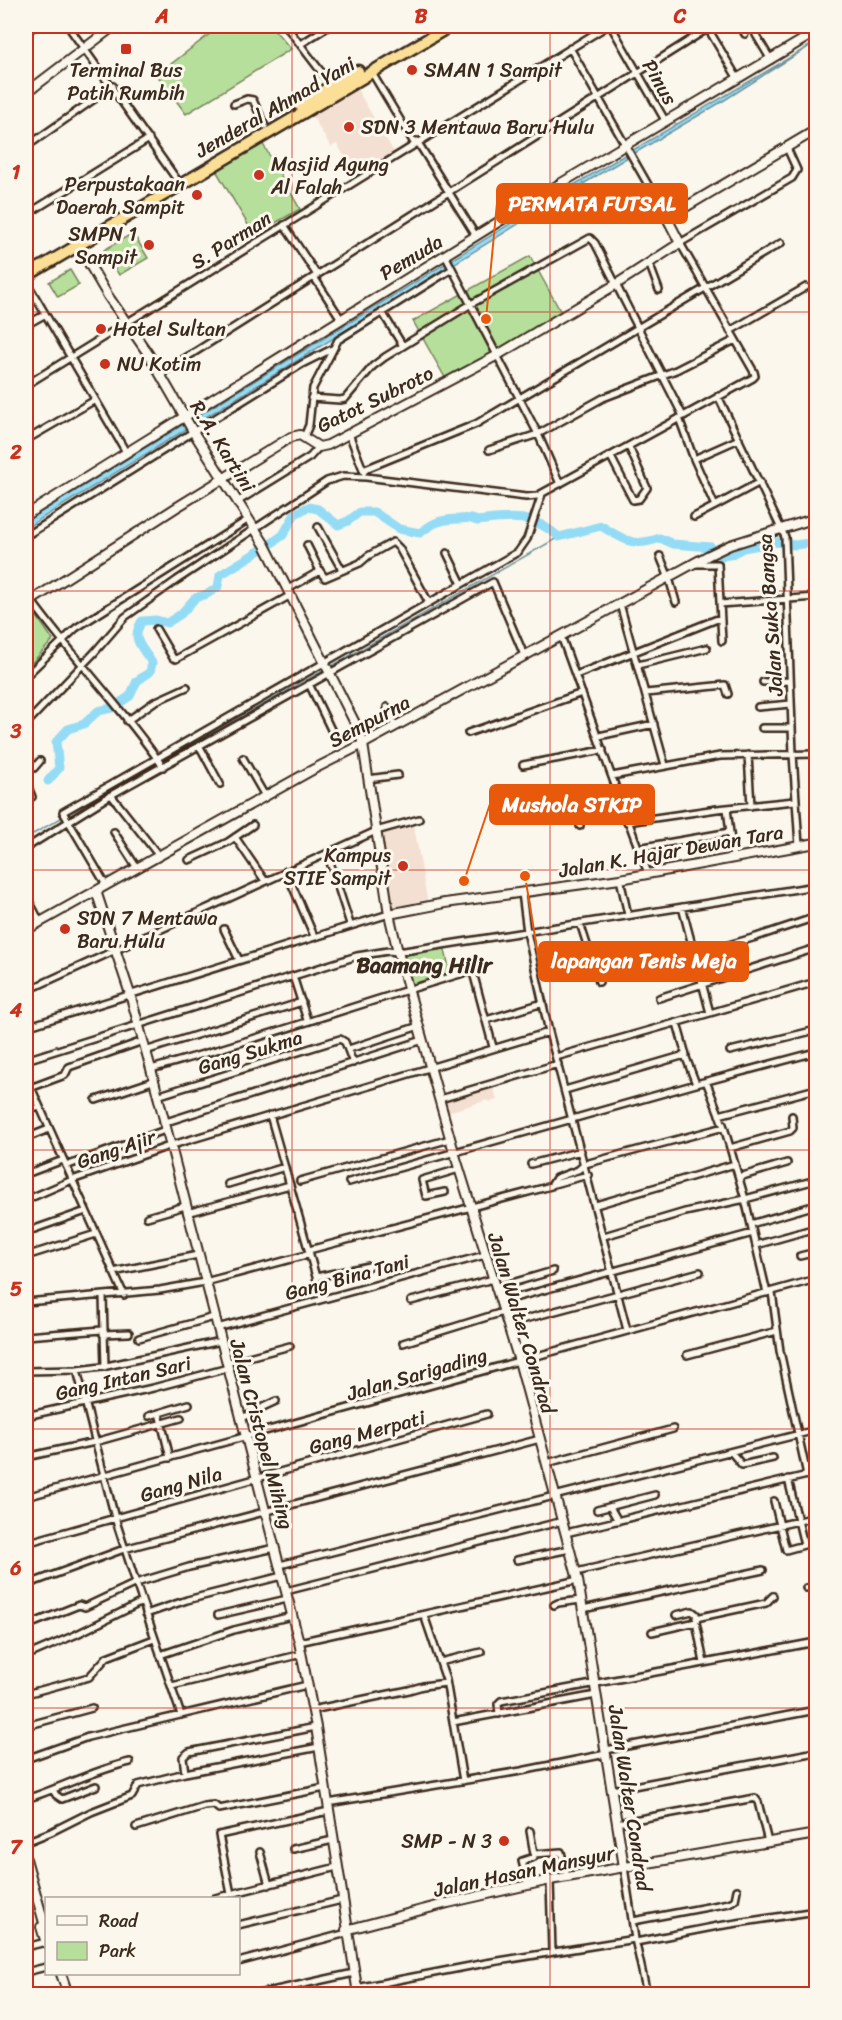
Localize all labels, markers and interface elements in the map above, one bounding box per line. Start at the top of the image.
text: A [154,0,169,34]
text: B [415,0,428,34]
text: C [673,0,687,34]
marker: Terminal Bus Patih Rumbih [119,42,133,56]
street label: Jenderal Ahmad Yani [188,47,363,168]
place label: Terminal Bus Patih Rumbih [67,53,185,111]
place label: SMAN 1 Sampit [424,53,563,88]
street label: Pinus [632,53,687,113]
marker: SMAN 1 Sampit [405,63,419,77]
place label: SDN 3 Mentawa Baru Hulu [361,110,595,145]
marker: SDN 3 Mentawa Baru Hulu [342,120,356,134]
place label: Masjid Agung Al Falah [270,147,389,205]
text: 1 [12,155,21,190]
place label: Perpustakaan Daerah Sampit [56,167,185,225]
marker: Masjid Agung Al Falah [252,168,266,182]
callout: PERMATA FUTSAL [497,184,687,223]
text: PERMATA FUTSAL [508,185,676,223]
marker: Perpustakaan Daerah Sampit [190,188,204,202]
street label: S. Parman [184,202,279,279]
place label: SMPN 1 Sampit [68,217,138,275]
street label: Pemuda [373,225,450,290]
marker: SMPN 1 Sampit [142,238,156,252]
place label: Hotel Sultan [113,312,226,347]
marker: Hotel Sultan [94,322,108,336]
place label: NU Kotim [117,347,201,382]
street label: Gatot Subroto [311,356,440,443]
marker: NU Kotim [98,357,112,371]
street label: R.A. Kartini [180,393,265,500]
text: 2 [9,435,22,470]
street label: Jalan Suka Bangsa [747,533,794,698]
street label: Sempurna [322,685,417,758]
text: 3 [10,714,22,749]
callout: Mushola STKIP [490,785,654,824]
text: Mushola STKIP [501,786,642,824]
street label: Jalan K. Hajar Dewan Tara [555,815,786,889]
place label: Kampus STIE Sampit [283,838,392,896]
marker: Kampus STIE Sampit [396,859,410,873]
place label: SDN 7 Mentawa Baru Hulu [77,901,217,959]
marker: SDN 7 Mentawa Baru Hulu [58,922,72,936]
callout: lapangan Tenis Meja [539,942,748,981]
text: lapangan Tenis Meja [550,942,737,980]
district label: Baamang Hilir [356,946,494,985]
text: 4 [9,993,23,1028]
street label: Gang Sukma [193,1020,307,1085]
street label: Gang Ajir [72,1119,162,1179]
street label: Jalan Walter Condrad [477,1227,566,1419]
street label: Gang Bina Tani [281,1244,415,1311]
text: 5 [10,1272,22,1307]
street label: Jalan Cristopel Mihing [219,1334,304,1533]
street label: Jalan Sarigading [342,1338,491,1412]
street label: Gang Intan Sari [52,1346,195,1411]
street label: Gang Merpati [305,1400,431,1465]
street label: Gang Nila [136,1456,226,1513]
text: 6 [9,1551,22,1586]
street label: Jalan Walter Condrad [597,1702,662,1895]
place label: SMP - N 3 [401,1824,492,1859]
text: 7 [10,1830,23,1865]
marker: SMP - N 3 [497,1834,511,1848]
street label: Jalan Hasan Mansyur [429,1835,620,1908]
legend [45,1897,240,1975]
text: Road [99,1905,139,1937]
text: Park [99,1935,136,1967]

